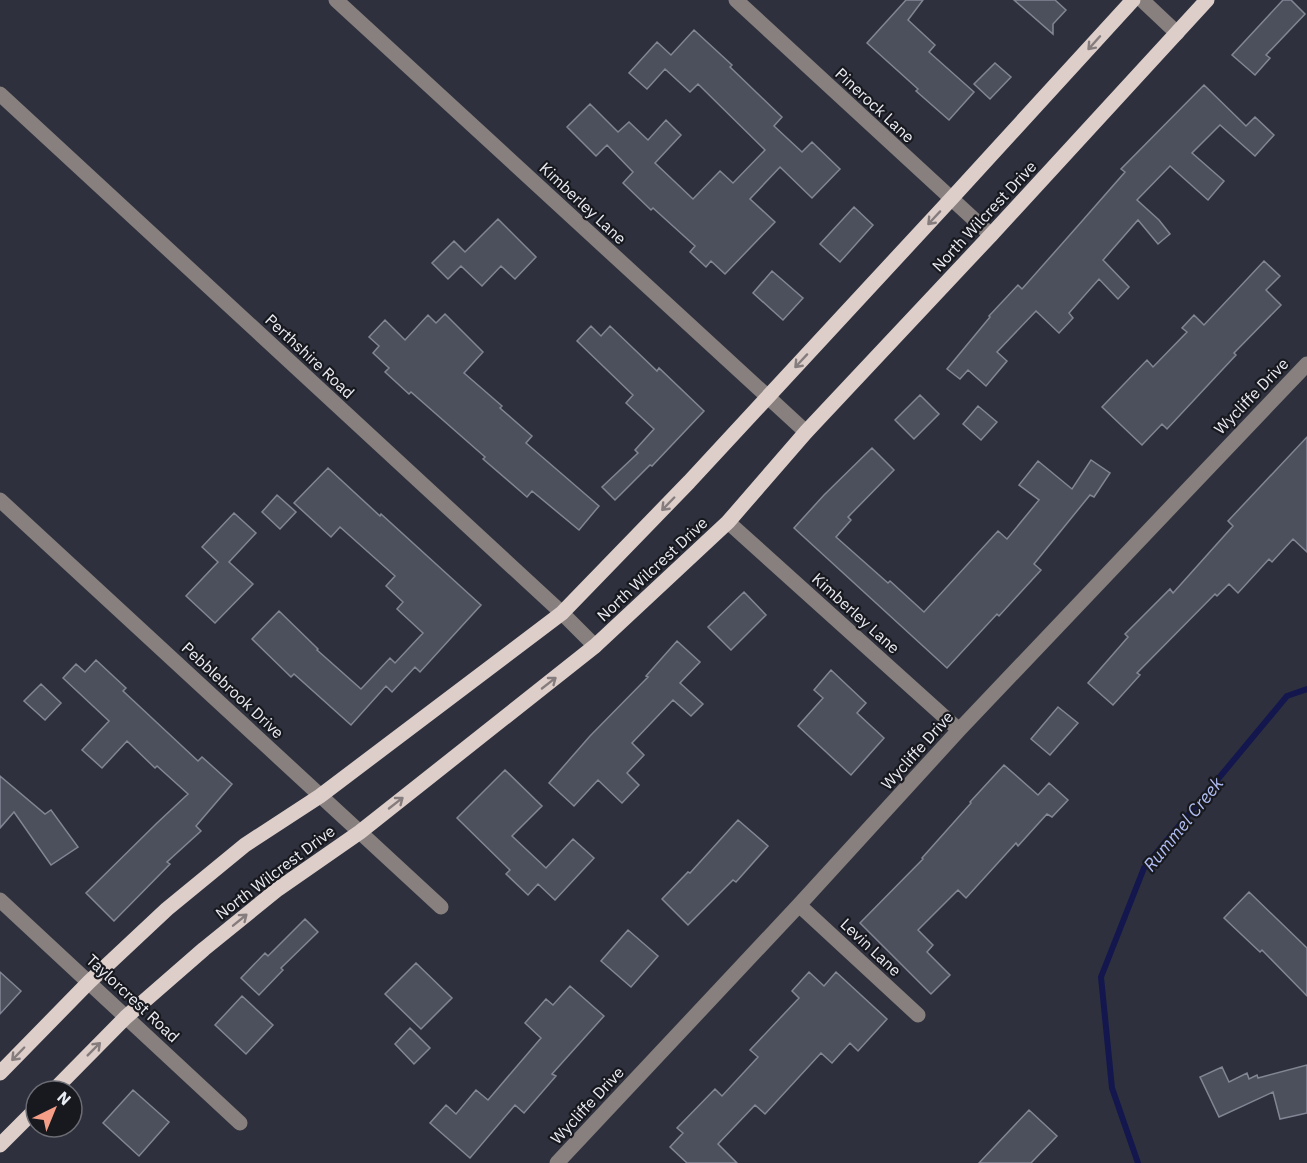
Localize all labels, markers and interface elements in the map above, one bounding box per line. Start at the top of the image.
one-way arrow [1087,35,1101,50]
street label: Pinerock Lane [831,63,919,147]
street label: North Wilcrest Drive [928,156,1041,276]
street label: Kimberley Lane [535,158,631,248]
one-way arrow [927,210,941,225]
street label: Perthshire Road [261,310,359,402]
one-way arrow [794,353,808,368]
street label: Wycliffe Drive [1210,353,1293,438]
one-way arrow [661,496,676,511]
street label: North Wilcrest Drive [592,512,712,625]
street label: Kimberley Lane [808,568,904,658]
street label: Pebblebrook Drive [178,638,288,743]
one-way arrow [541,676,557,689]
street label: Wycliffe Drive [877,707,958,793]
water label: Rummel Creek [1138,772,1228,876]
one-way arrow [388,797,404,810]
street label: North Wilcrest Drive [211,821,339,923]
one-way arrow [232,913,248,926]
street label: Levin Lane [837,914,906,980]
street label: Taylorcrest Road [82,950,184,1046]
one-way arrow [87,1042,102,1057]
one-way arrow [11,1046,26,1061]
street label: Wycliffe Drive [546,1062,628,1148]
north arrow [24,1079,84,1139]
text: N [53,1087,75,1109]

